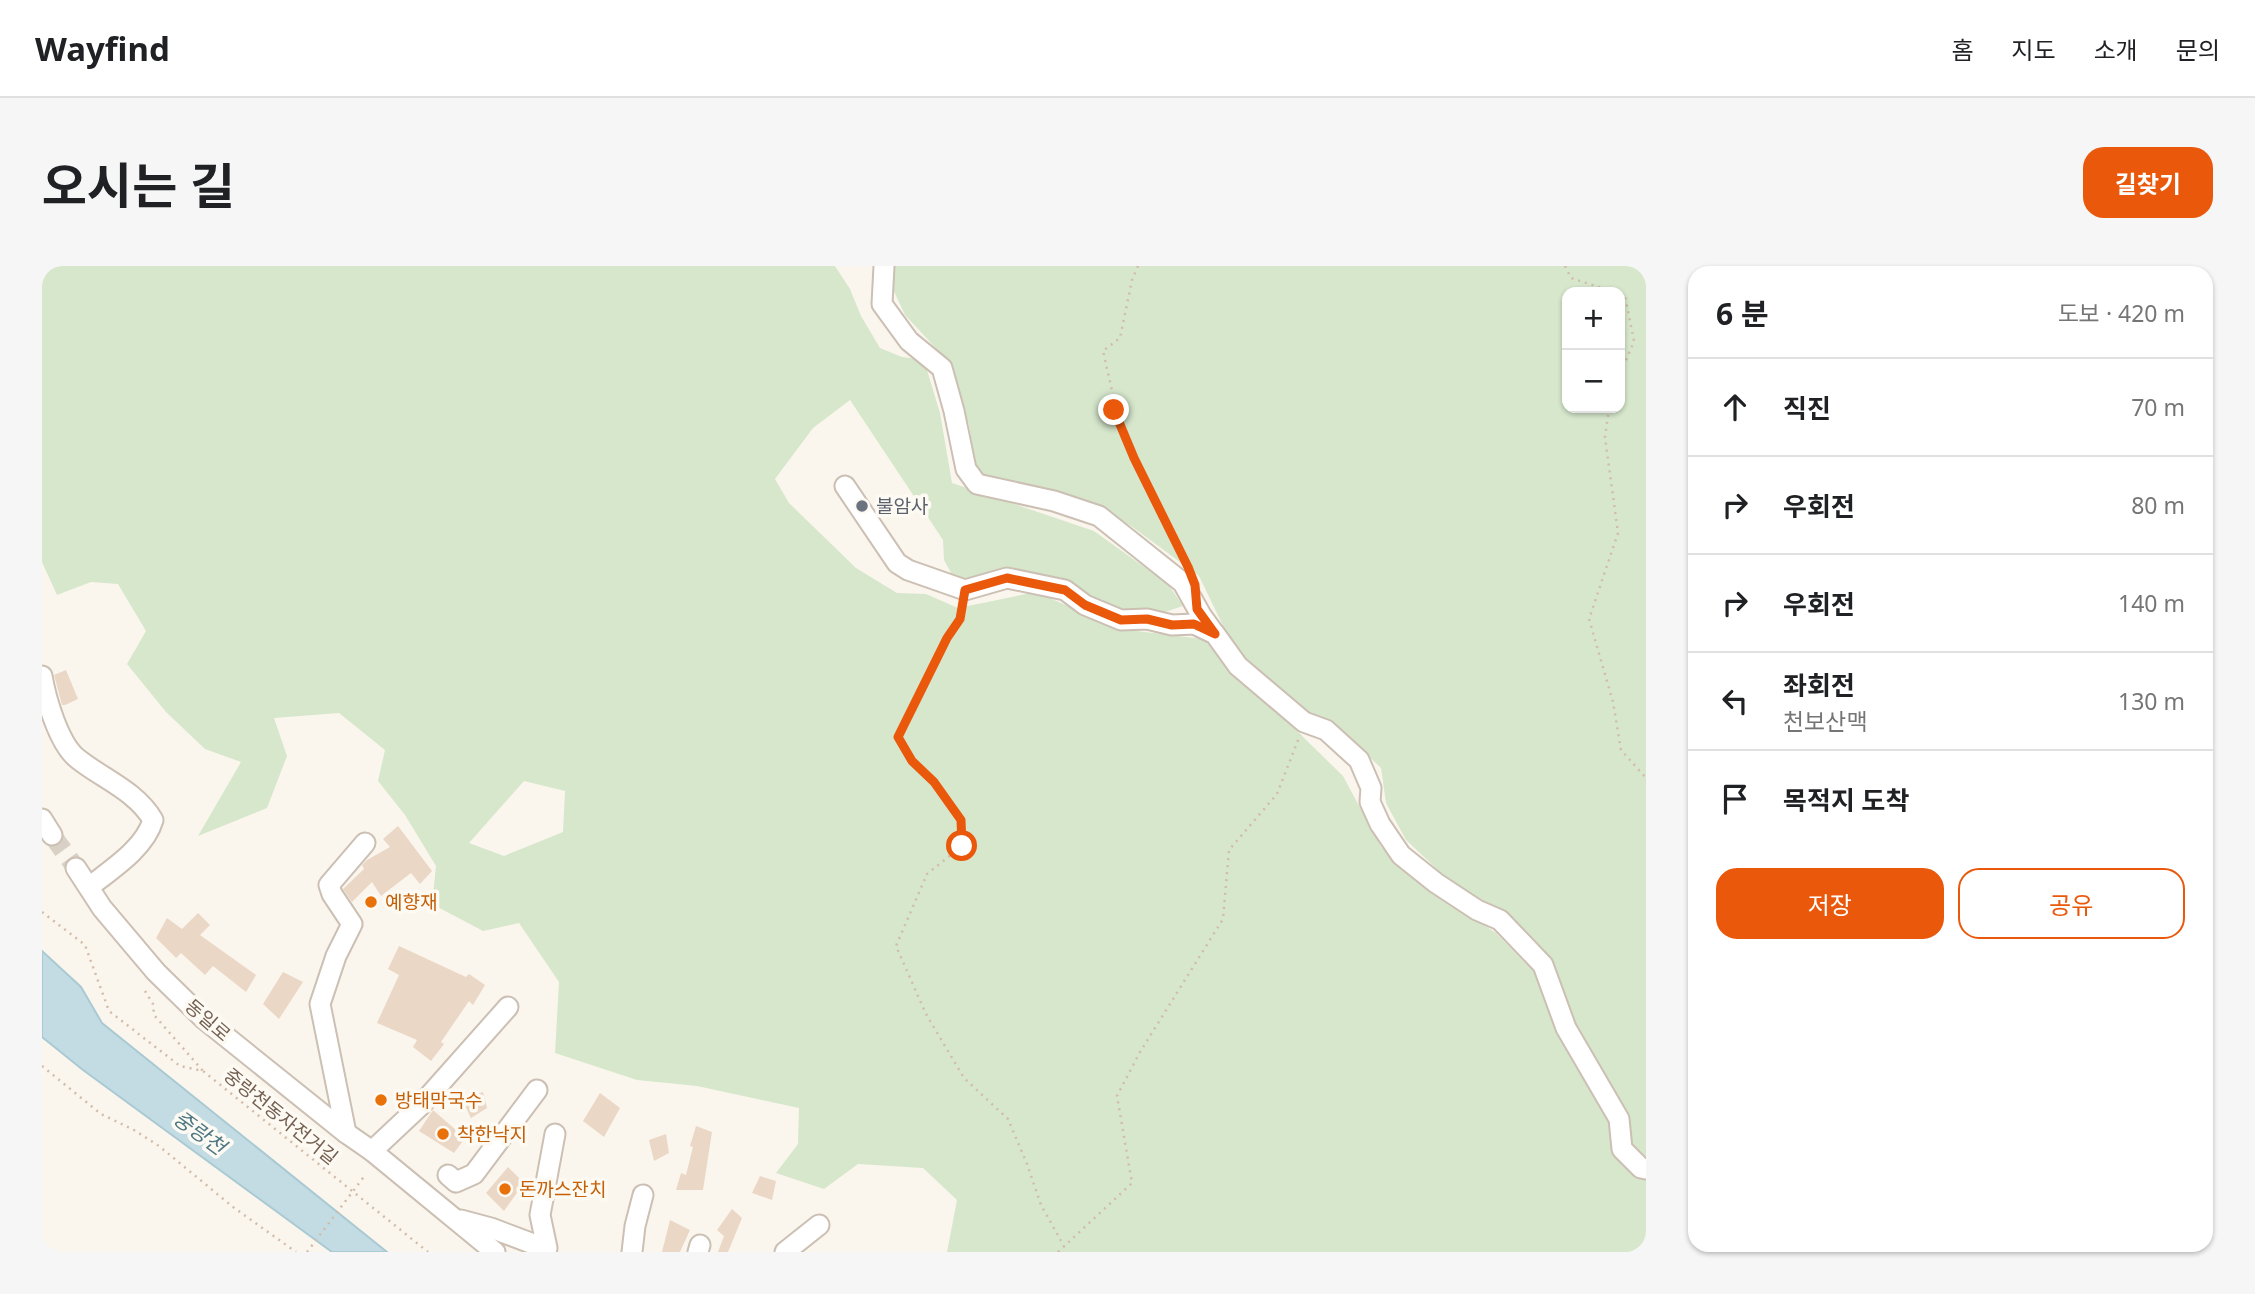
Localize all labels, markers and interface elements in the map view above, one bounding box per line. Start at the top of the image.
text: Wayfind [35,26,170,71]
text: 홈 [1951,33,1973,66]
text: 지도 [2011,33,2056,66]
text: 소개 [2094,33,2138,66]
text: 문의 [2176,33,2220,66]
button: 길찾기 [2083,147,2213,218]
text: 오시는 길 [42,152,235,218]
map controls [1562,287,1625,413]
button: + [1562,287,1625,350]
text: 6 분 [1716,293,1769,334]
text: 도보 · 420 m [2058,297,2185,329]
button: − [1562,350,1625,413]
icon: ahead [1716,388,1754,426]
text: 직진 [1783,390,1831,426]
text: 70 m [2131,391,2185,423]
route end [1098,394,1129,425]
icon: right [1716,486,1754,524]
text: 우회전 [1783,488,1855,524]
text: 80 m [2131,489,2185,521]
place label: 불암사 [876,493,928,519]
marker: 불암사 [854,498,870,514]
icon: right [1716,584,1754,622]
text: 우회전 [1783,586,1855,622]
text: 140 m [2118,587,2185,619]
text: 좌회전 [1783,667,1855,703]
icon: left [1716,682,1754,720]
text: 130 m [2118,685,2185,717]
text: 천보산맥 [1783,705,1868,737]
icon: arrive [1716,780,1754,818]
text: 목적지 도착 [1783,782,1909,818]
route start [946,830,977,861]
button: 저장 [1716,868,1944,939]
button: 공유 [1958,868,2185,939]
place label: 예향재 [385,889,437,915]
marker: 예향재 [363,894,379,910]
street label: 동일로 [180,993,236,1047]
street label: 중랑천동자전거길 [218,1062,344,1170]
place label: 방태막국수 [395,1087,482,1113]
marker: 방태막국수 [373,1092,389,1108]
water label: 중랑천 [168,1104,234,1162]
place label: 착한낙지 [457,1121,527,1147]
marker: 착한낙지 [435,1126,451,1142]
place label: 돈까스잔치 [519,1176,606,1202]
marker: 돈까스잔치 [497,1181,513,1197]

